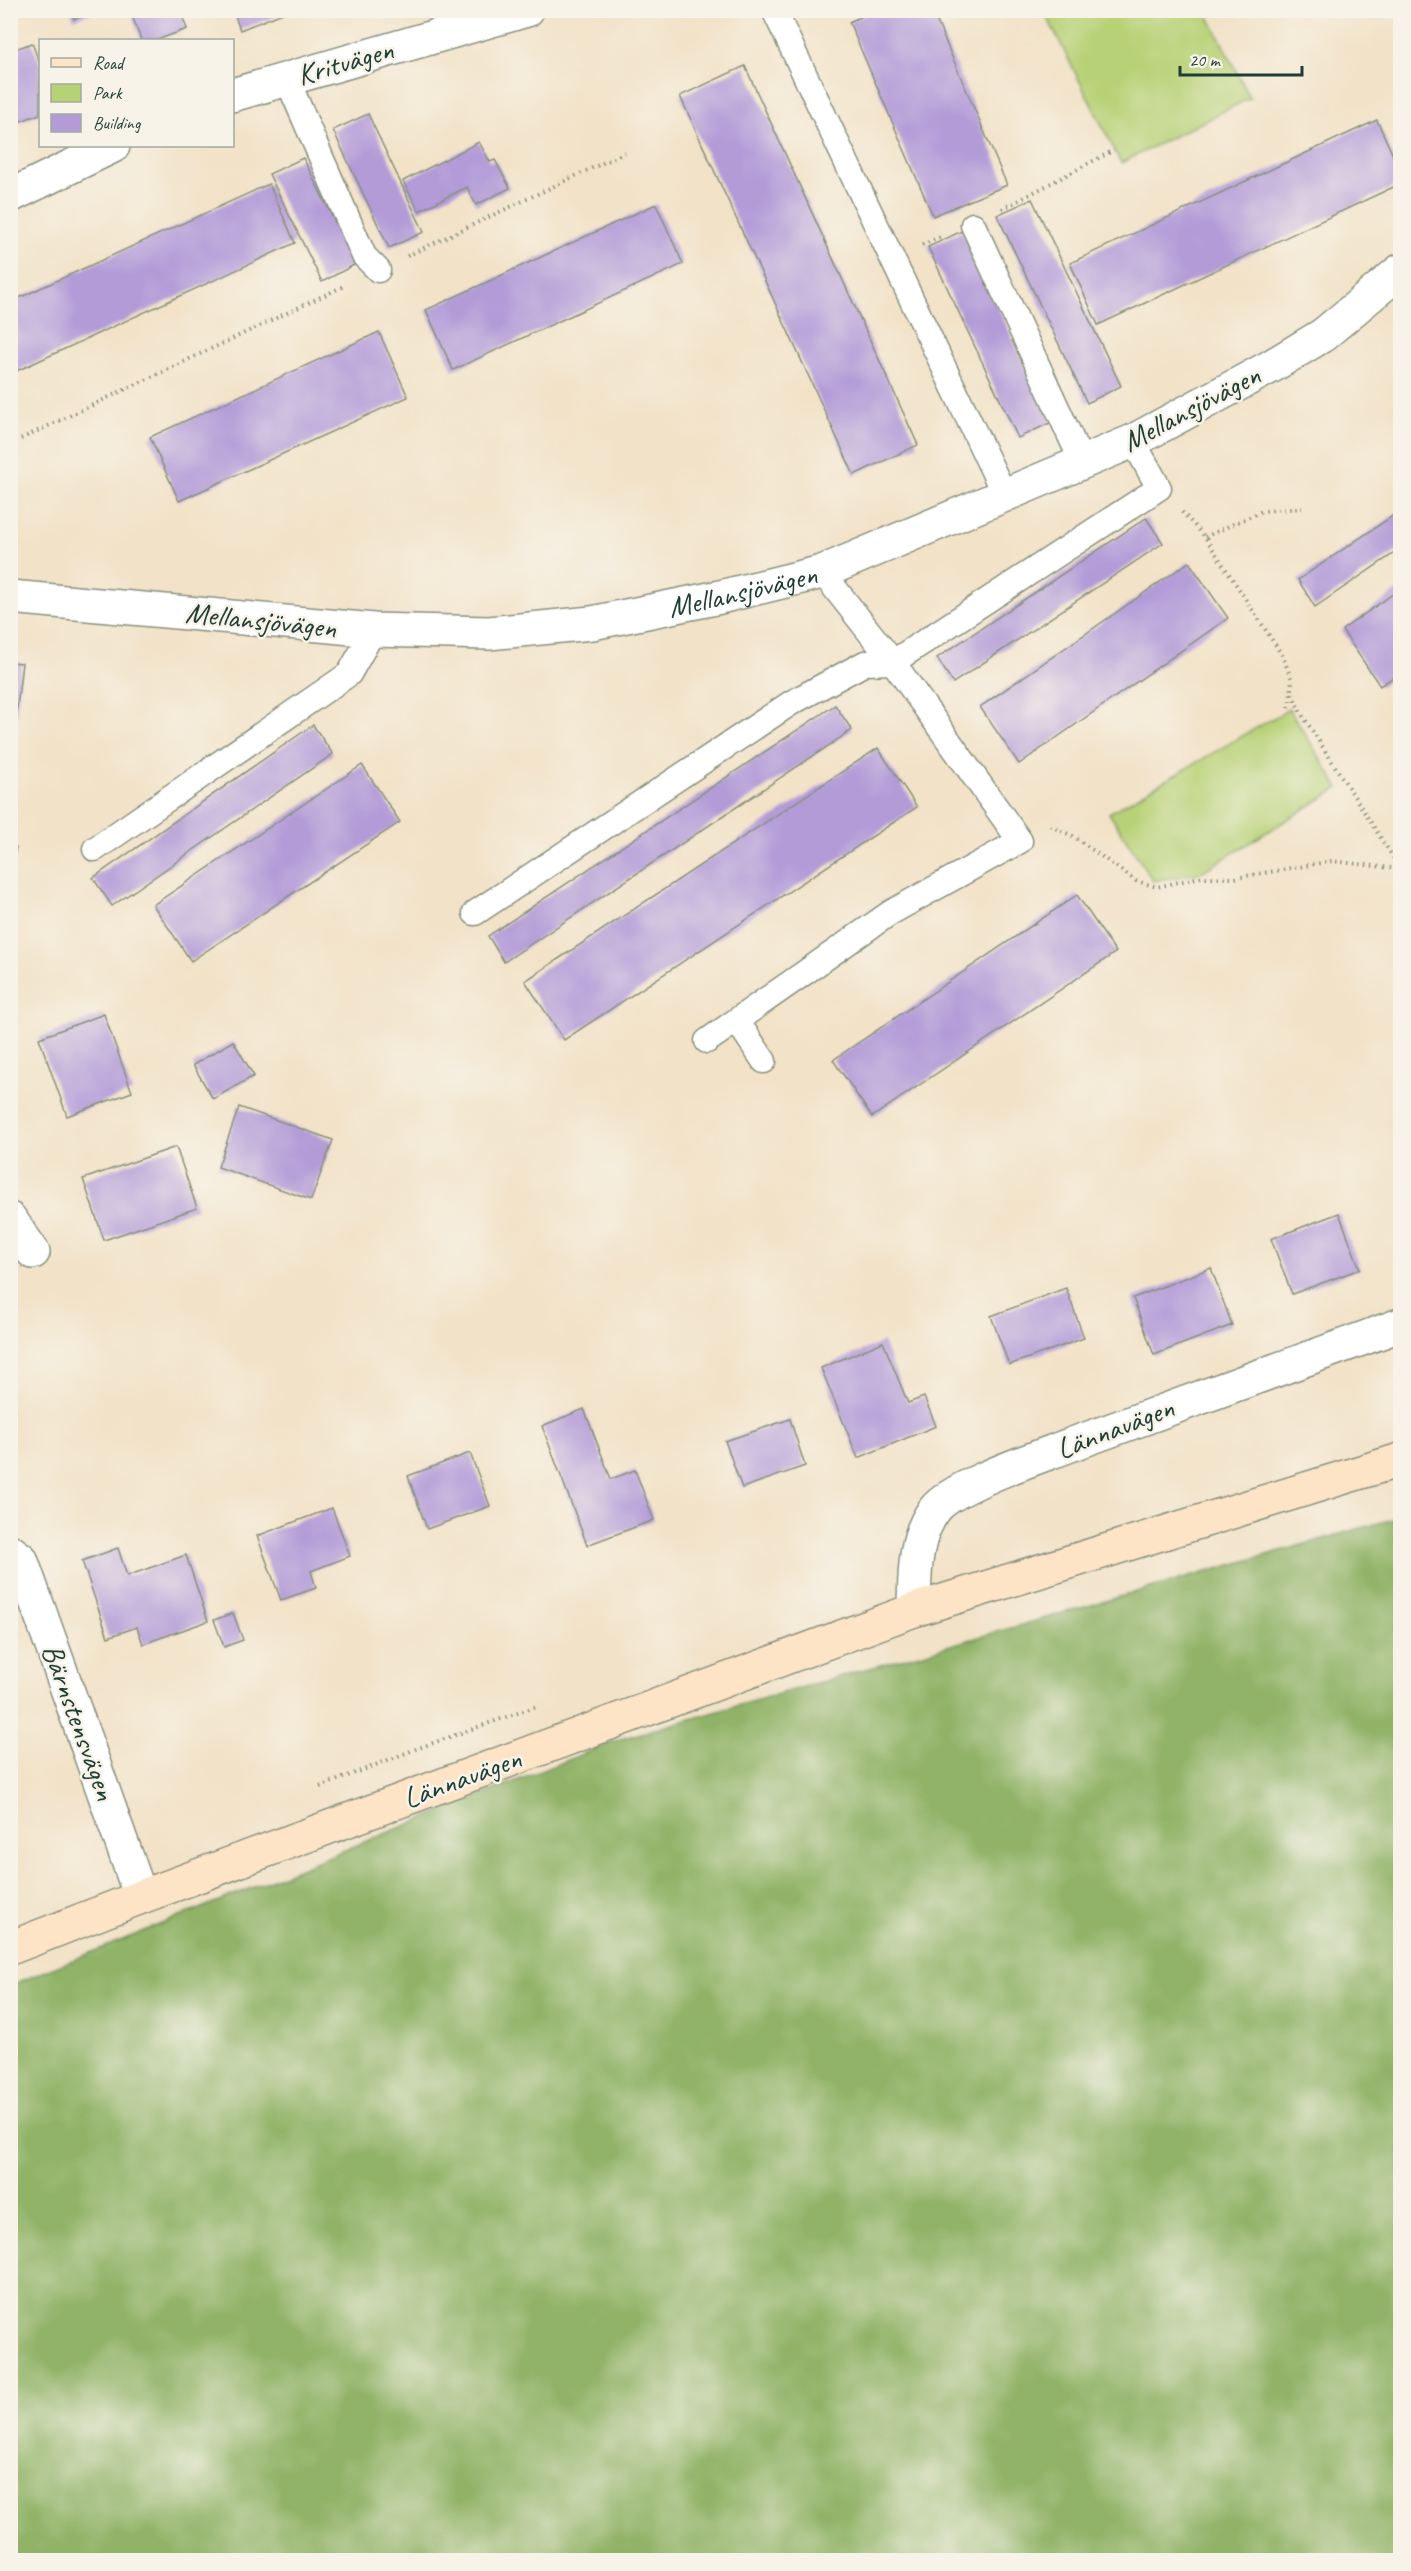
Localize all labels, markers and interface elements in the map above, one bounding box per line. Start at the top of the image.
street label: Kritvägen [292,30,398,94]
legend [39,39,234,147]
scale bar [1180,39,1302,77]
text: 20 m [1189,49,1222,71]
text: Road [93,52,126,74]
text: Park [93,82,123,104]
text: Building [93,112,142,134]
street label: Mellansjövägen [1115,355,1267,460]
street label: Mellansjövägen [665,555,821,626]
street label: Mellansjövägen [184,593,339,647]
street label: Lännavägen [1051,1388,1180,1468]
street label: Bärnstensvägen [33,1639,125,1806]
street label: Lännavägen [398,1739,527,1817]

